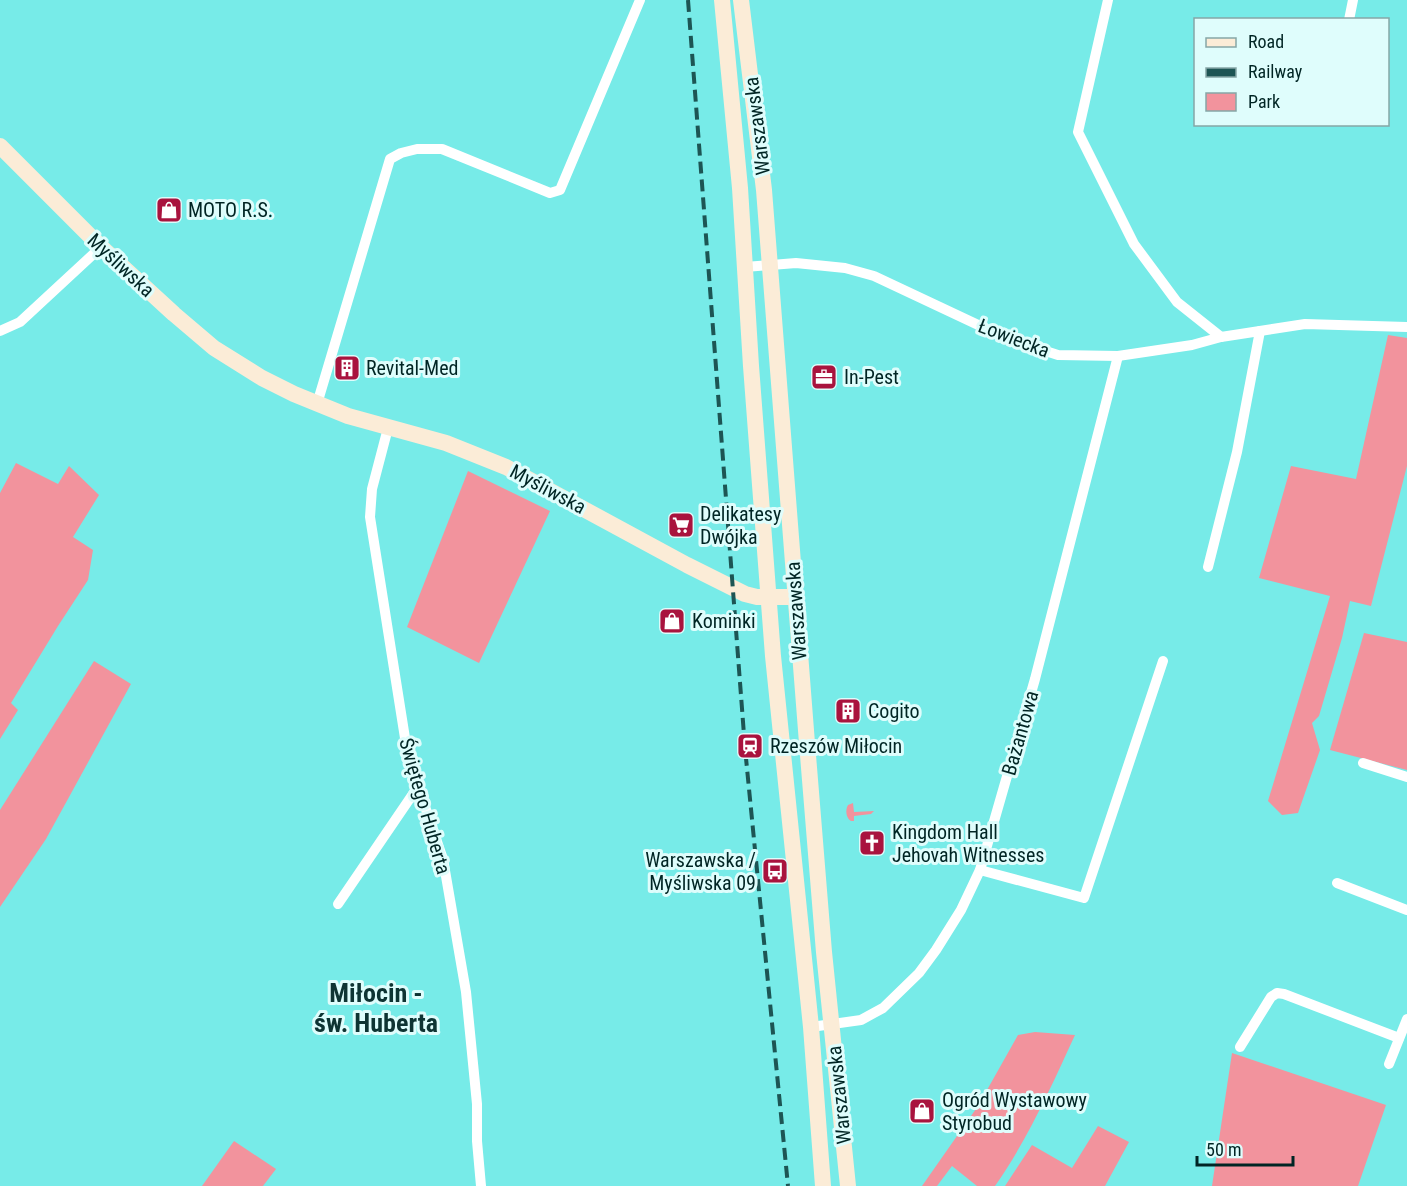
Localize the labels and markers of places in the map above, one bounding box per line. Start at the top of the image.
shop icon: MOTO R.S. [154,195,184,225]
place label: MOTO R.S. [188,198,273,222]
building icon: Revital-Med [332,353,362,383]
place label: Revital-Med [366,356,458,380]
office icon: In-Pest [809,362,839,392]
place label: In-Pest [844,365,899,389]
place label: Delikatesy Dwójka [700,502,781,549]
supermarket icon: Delikatesy Dwójka [666,510,696,540]
shop icon: Kominki [657,606,687,636]
place label: Kominki [692,609,756,633]
building icon: Cogito [833,696,863,726]
place label: Cogito [868,699,920,723]
station icon: Rzeszów Miłocin [735,731,765,761]
place label: Rzeszów Miłocin [770,734,902,758]
place label: Kingdom Hall Jehovah Witnesses [892,820,1044,867]
church icon: Kingdom Hall Jehovah Witnesses [857,828,887,858]
place label: Warszawska / Myśliwska 09 [645,848,756,895]
bus stop icon: Warszawska / Myśliwska 09 [760,856,790,886]
place label: Ogród Wystawowy Styrobud [942,1088,1087,1135]
shop icon: Ogród Wystawowy Styrobud [907,1096,937,1126]

